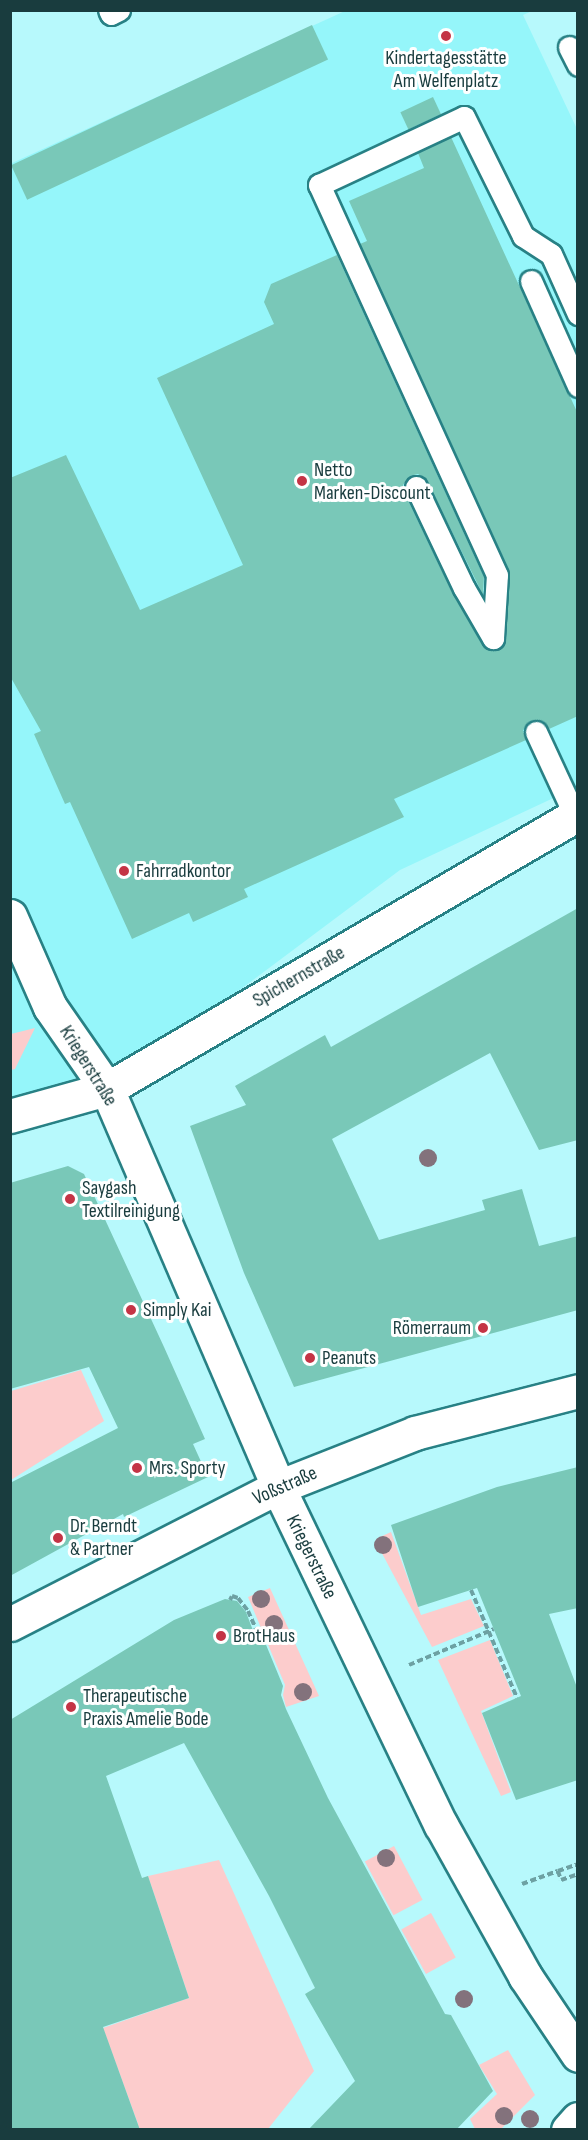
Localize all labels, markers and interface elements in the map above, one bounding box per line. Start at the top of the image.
marker: Kindertagesstätte Am Welfenplatz [439,29,453,43]
place label: Kindertagesstätte Am Welfenplatz [385,46,507,93]
place label: Netto Marken-Discount [314,458,431,505]
marker: Netto Marken-Discount [295,474,309,488]
place label: Fahrradkontor [136,859,231,883]
marker: Fahrradkontor [117,864,131,878]
street label: Spichernstraße [249,941,349,1013]
street label: Kriegerstraße [54,1021,122,1111]
place label: Saygash Textilreinigung [82,1176,180,1223]
marker: Saygash Textilreinigung [63,1192,77,1206]
place label: Simply Kai [143,1298,211,1322]
marker: Simply Kai [124,1303,138,1317]
place label: Römerraum [393,1316,471,1340]
marker: Römerraum [476,1321,490,1335]
place label: Peanuts [322,1346,376,1370]
marker: Peanuts [303,1351,317,1365]
place label: Mrs. Sporty [149,1456,225,1480]
marker: Mrs. Sporty [130,1461,144,1475]
street label: Voßstraße [249,1461,321,1511]
street label: Kriegerstraße [280,1511,342,1603]
place label: Dr. Berndt & Partner [70,1514,137,1561]
marker: Dr. Berndt & Partner [51,1531,65,1545]
place label: BrotHaus [233,1624,295,1648]
marker: BrotHaus [214,1629,228,1643]
place label: Therapeutische Praxis Amelie Bode [83,1684,209,1731]
marker: Therapeutische Praxis Amelie Bode [64,1700,78,1714]

